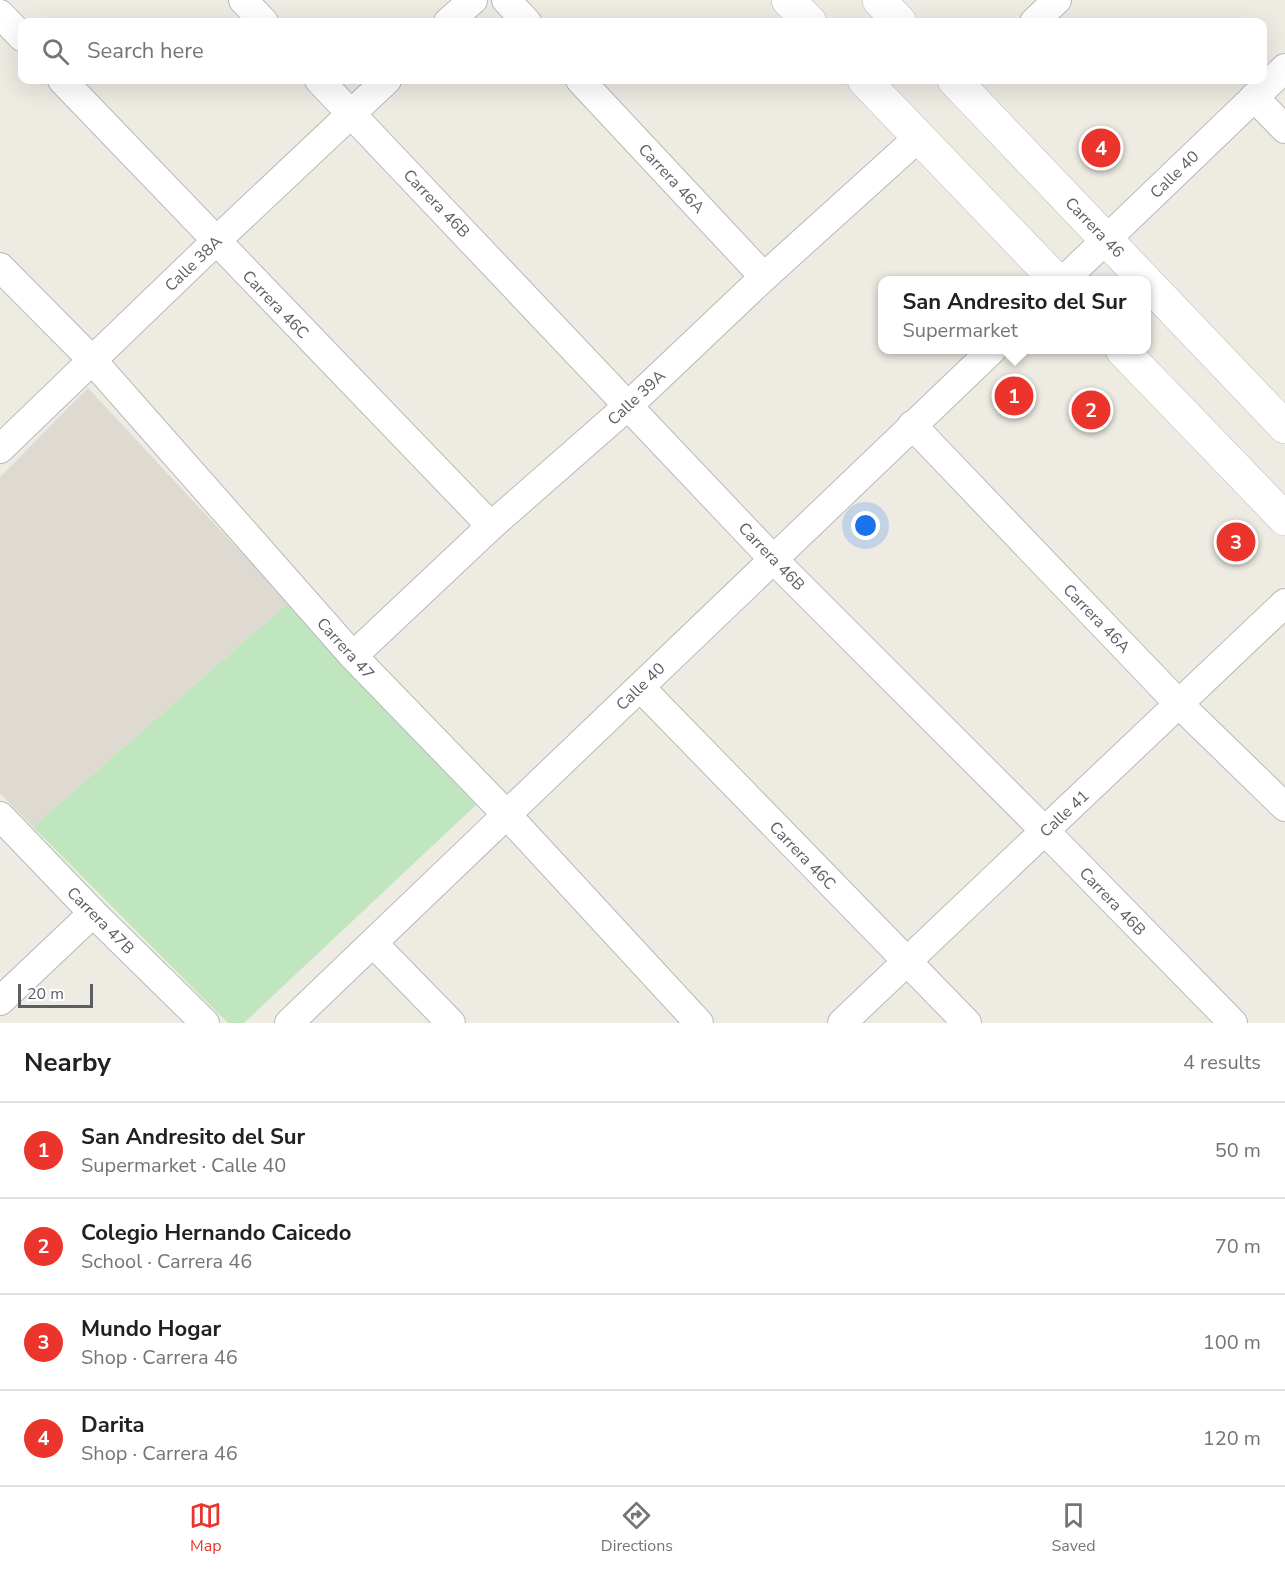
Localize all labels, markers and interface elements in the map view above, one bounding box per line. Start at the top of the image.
search box [18,18,1267,84]
icon: search [39,35,72,68]
text: Search here [87,36,204,66]
pin: 4 [1082,126,1120,170]
street label: Carrera 46A [633,139,710,219]
street label: Calle 40 [1145,146,1204,204]
street label: Carrera 46B [398,165,474,243]
street label: Carrera 46 [1060,193,1129,263]
street label: Calle 38A [160,231,227,297]
street label: Carrera 46C [237,266,314,344]
popup [878,276,1151,354]
text: San Andresito del Sur [902,287,1127,317]
text: Supermarket [902,317,1018,344]
street label: Calle 39A [603,365,671,430]
pin: 1 [994,374,1034,418]
pin: 2 [1072,388,1110,432]
your location [851,511,880,540]
street label: Carrera 46B [733,518,809,596]
pin: 3 [1216,520,1256,564]
street label: Carrera 46A [1058,579,1135,658]
street label: Carrera 47 [312,613,379,684]
street label: Calle 40 [611,658,670,716]
street label: Calle 41 [1035,785,1094,842]
street label: Carrera 46C [764,817,841,895]
street label: Carrera 46B [1074,863,1150,941]
street label: Carrera 47B [62,882,139,959]
scale bar [18,981,93,1008]
text: 20 m [27,983,64,1005]
text: Nearby [24,1045,111,1080]
text: 4 results [1183,1049,1261,1076]
text: San Andresito del Sur [81,1122,305,1152]
text: 1 [38,1137,50,1164]
text: 50 m [1215,1137,1261,1164]
text: Supermarket · Calle 40 [81,1152,286,1179]
text: Colegio Hernando Caicedo [81,1218,351,1248]
text: 2 [38,1233,50,1260]
text: 70 m [1215,1233,1261,1260]
text: School · Carrera 46 [81,1248,252,1275]
text: Mundo Hogar [81,1314,221,1344]
text: 3 [38,1329,50,1356]
text: 100 m [1203,1329,1261,1356]
text: Shop · Carrera 46 [81,1344,238,1371]
text: Darita [81,1410,145,1440]
text: 4 [38,1425,50,1452]
text: 120 m [1203,1425,1261,1452]
text: Shop · Carrera 46 [81,1440,238,1467]
tab: Map [189,1499,222,1557]
tab: Directions [601,1499,673,1557]
tab: Saved [1052,1499,1096,1557]

